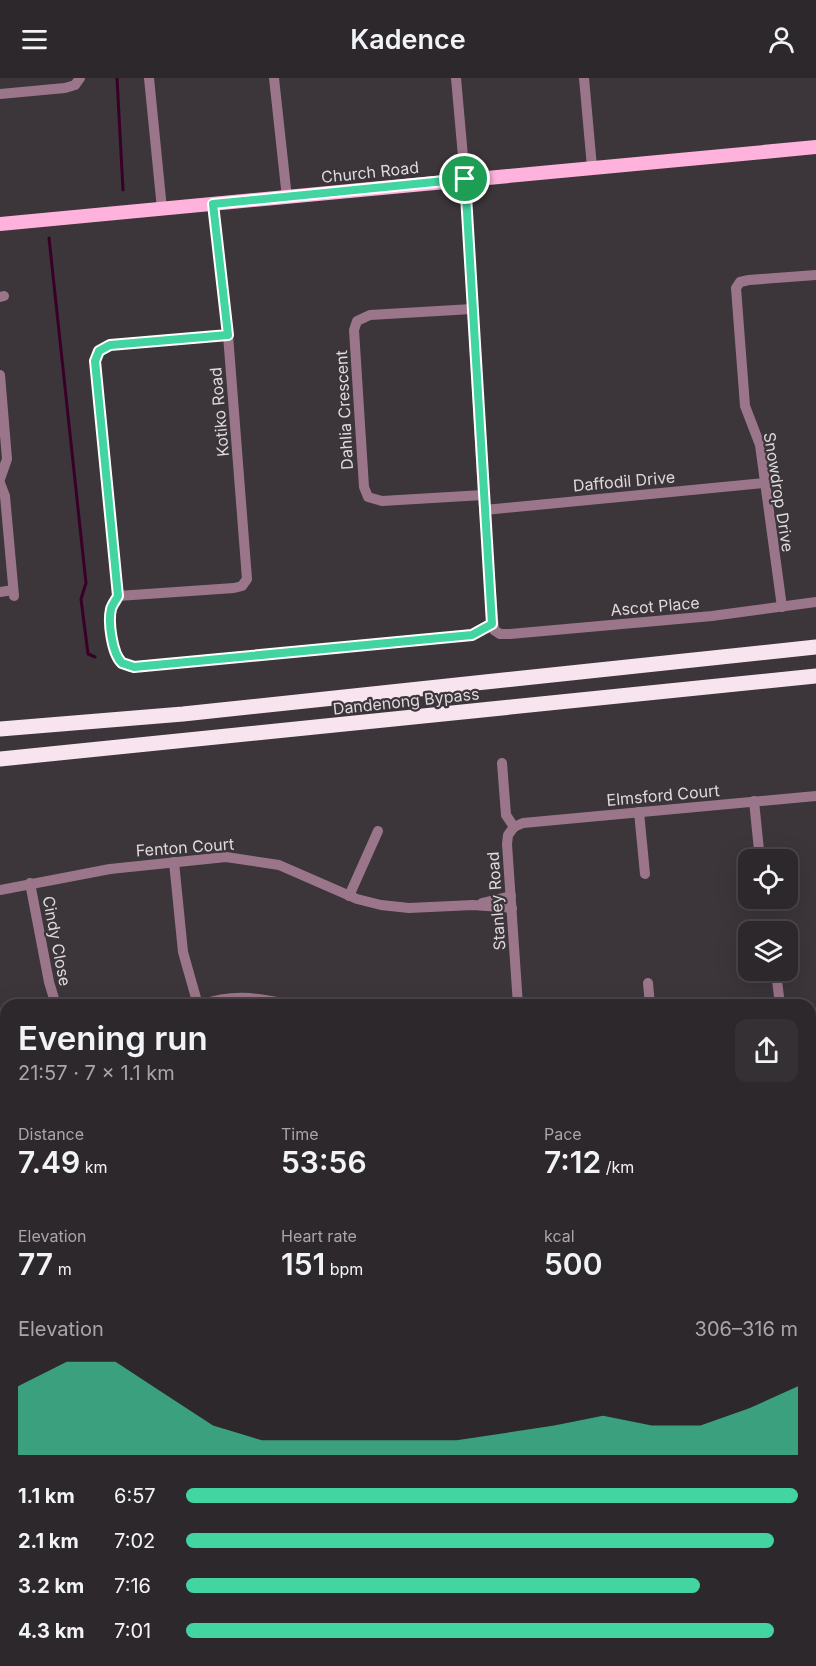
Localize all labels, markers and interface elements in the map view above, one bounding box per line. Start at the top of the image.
icon: menu [18,23,51,56]
text: Kadence [350,23,466,56]
icon: person [765,23,798,56]
pin [439,153,490,204]
street label: Church Road [320,157,420,187]
icon: arrive [448,162,481,195]
street label: Dahlia Crescent [331,350,357,470]
street label: Kotiko Road [205,366,233,458]
street label: Snowdrop Drive [760,431,798,553]
street label: Daffodil Drive [572,467,676,495]
street label: Ascot Place [610,592,700,620]
street label: Dandenong Bypass [332,683,480,719]
street label: Elmsford Court [606,780,720,810]
street label: Fenton Court [135,834,235,860]
map controls [738,849,798,981]
button: locate [738,849,798,909]
street label: Stanley Road [483,851,509,951]
street label: Cindy Close [38,894,76,988]
button: layers [738,921,798,981]
text: Evening run [18,1018,208,1058]
button: share [735,1019,798,1082]
text: 21:57 · 7 × 1.1 km [18,1061,175,1085]
text: Distance [18,1124,84,1144]
text: Time [281,1124,319,1144]
text: Pace [544,1124,582,1144]
text: 7.49 [18,1144,80,1180]
text: 53:56 [281,1144,367,1180]
text: 7:12 [544,1144,601,1180]
text: km [80,1157,108,1177]
text: /km [601,1157,634,1177]
text: Elevation [18,1226,87,1246]
text: Heart rate [281,1226,357,1246]
text: kcal [544,1226,575,1246]
text: 77 [18,1246,53,1282]
text: 151 [281,1246,325,1282]
text: 500 [544,1246,602,1282]
text: m [53,1259,72,1279]
text: bpm [325,1259,363,1279]
text: Elevation [18,1317,104,1341]
text: 306–316 m [695,1317,798,1341]
text: 1.1 km [18,1484,75,1508]
text: 6:57 [114,1484,156,1508]
text: 2.1 km [18,1529,79,1553]
text: 7:02 [114,1529,155,1553]
text: 3.2 km [18,1574,84,1598]
text: 7:16 [114,1574,151,1598]
text: 4.3 km [18,1619,85,1643]
text: 7:01 [114,1619,151,1643]

